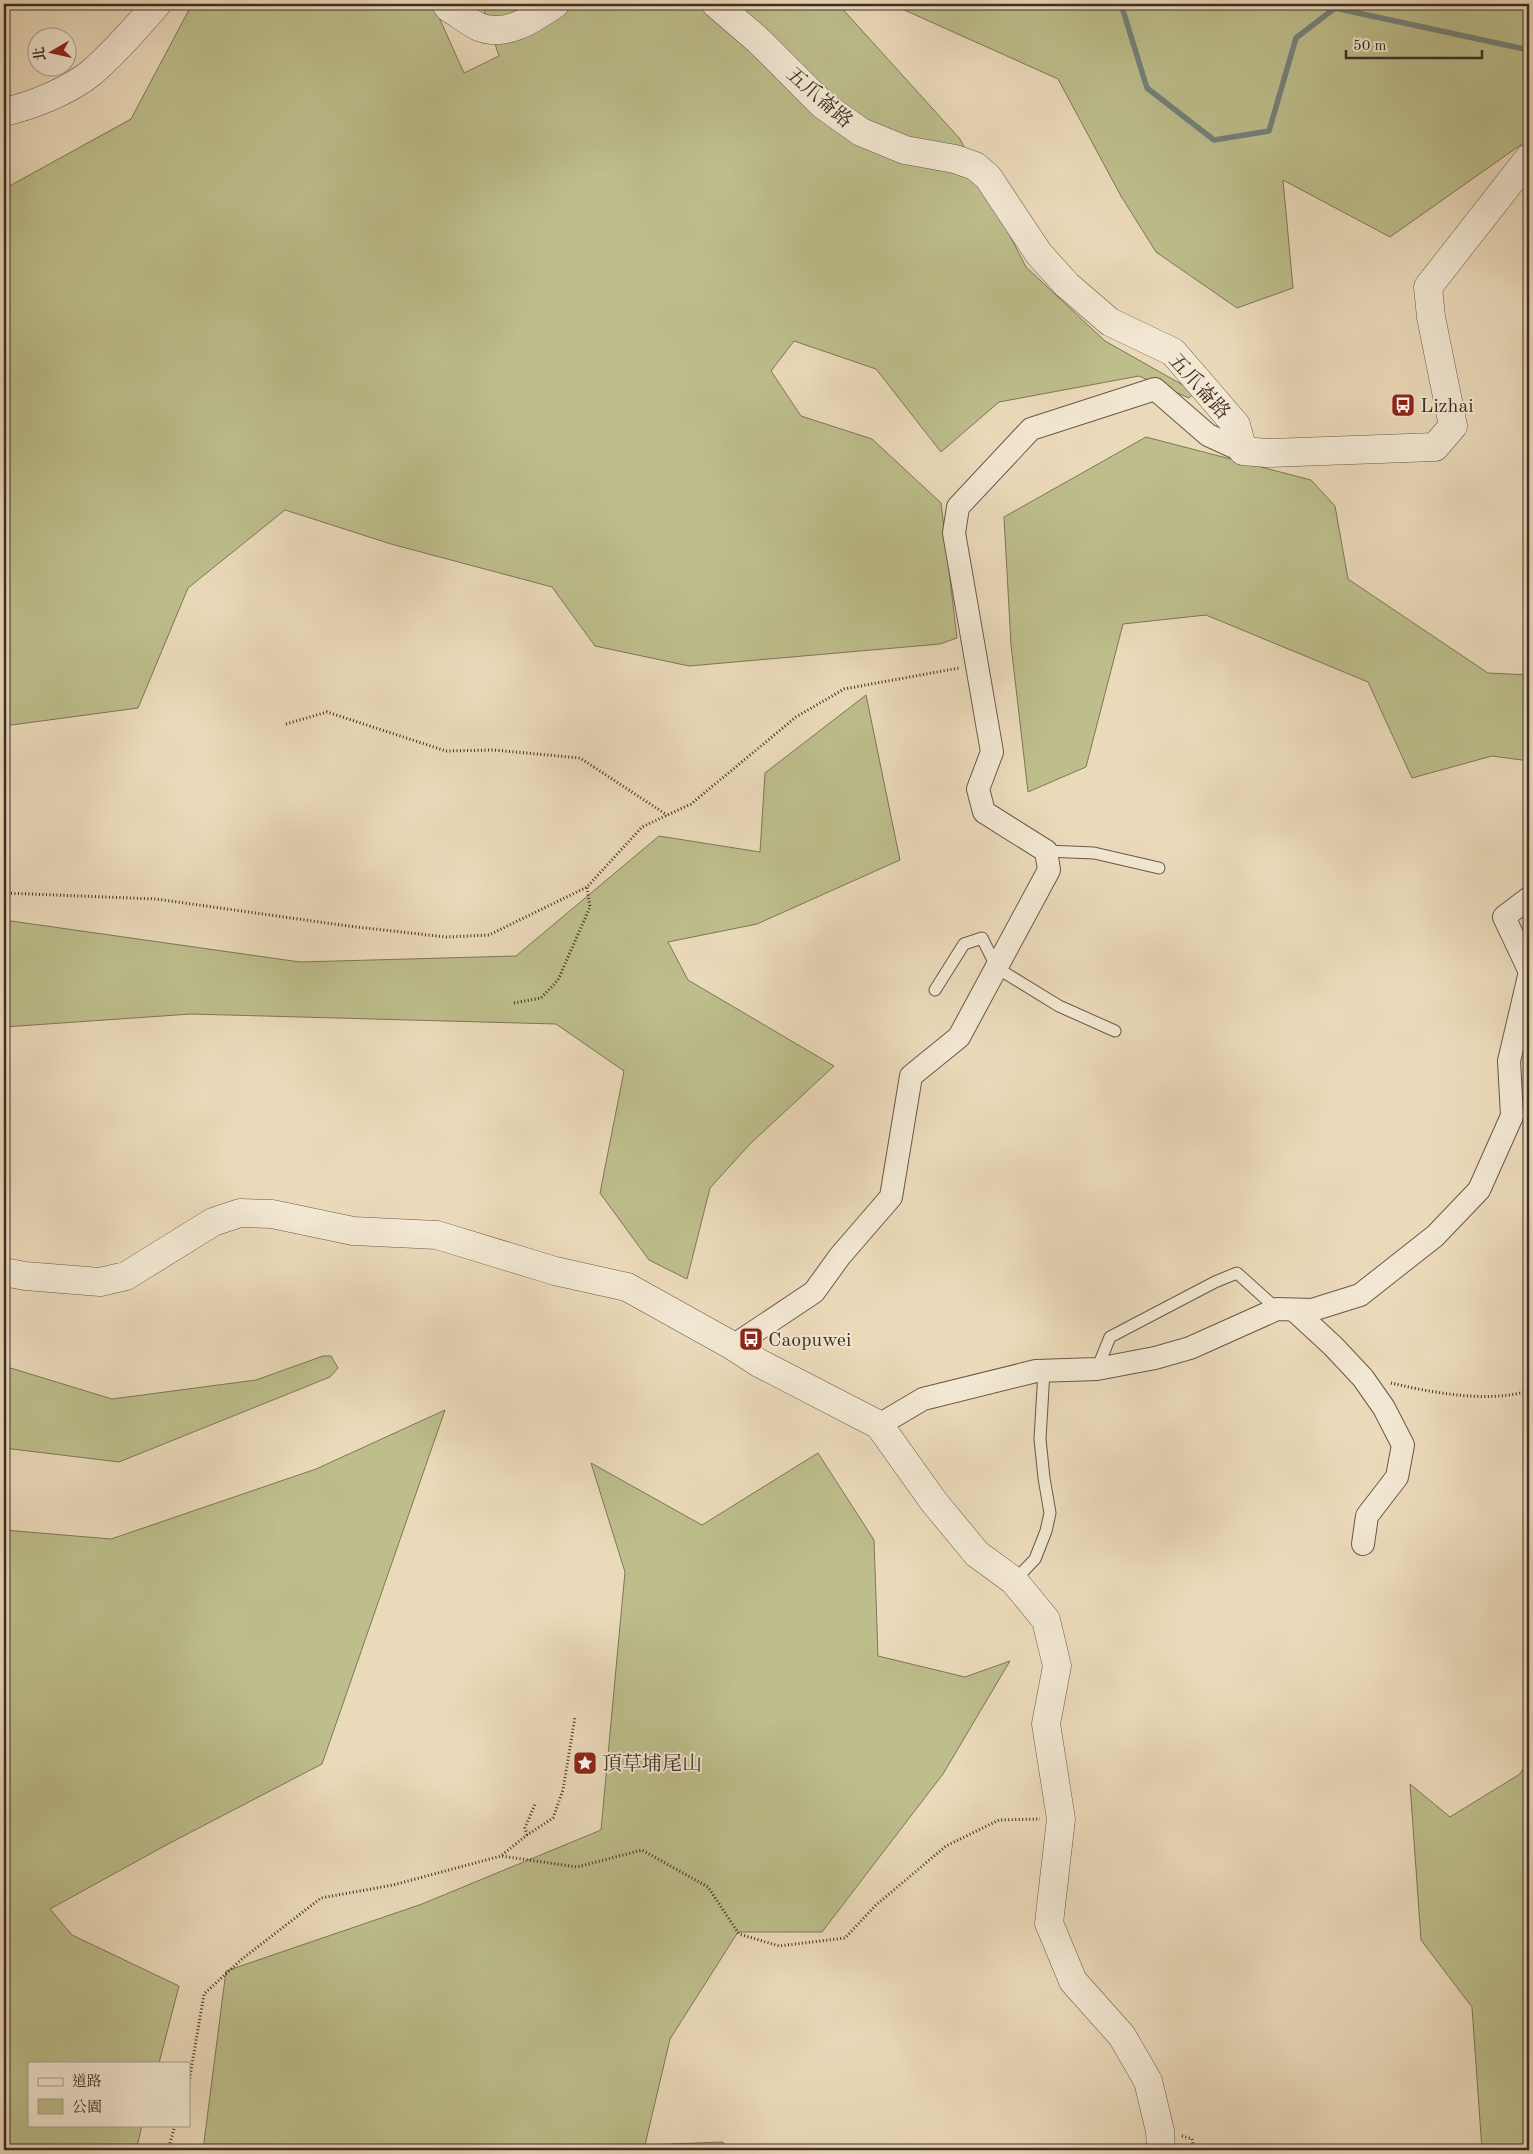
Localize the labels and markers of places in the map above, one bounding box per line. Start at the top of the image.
bus stop icon: Lizhai [1390,392,1416,418]
place label: Lizhai [1420,397,1474,417]
bus stop icon: Caopuwei [738,1326,764,1352]
place label: Caopuwei [768,1331,851,1351]
place icon: 頂草埔尾山 [572,1750,598,1776]
place label: 頂草埔尾山 [602,1753,702,1775]

